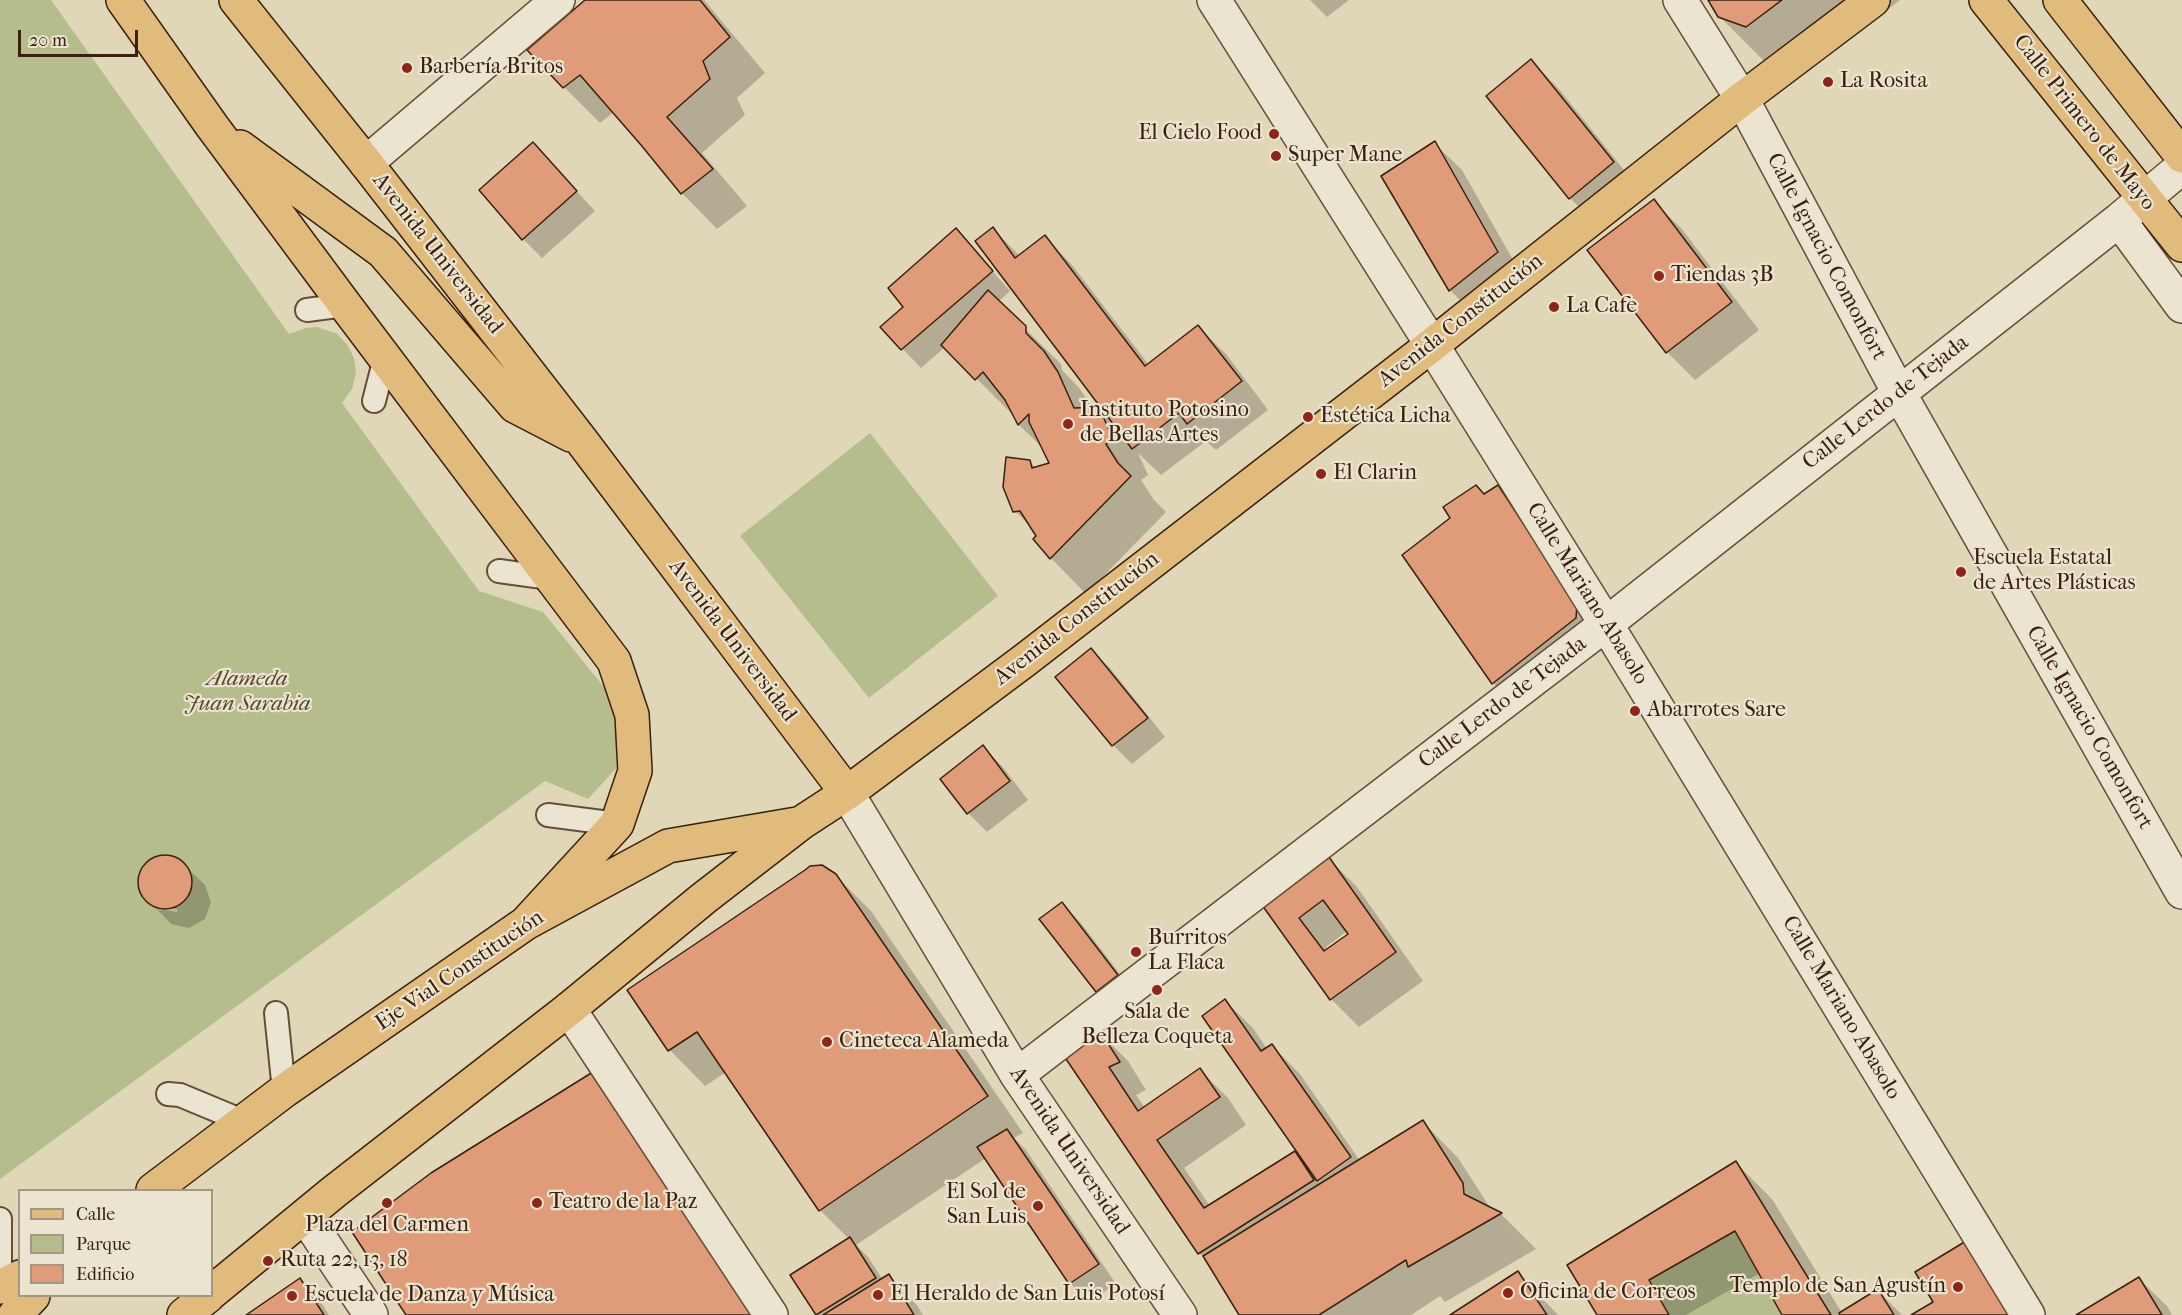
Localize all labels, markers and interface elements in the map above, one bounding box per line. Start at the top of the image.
scale bar [21,18,141,56]
text: 20 m [29,30,67,51]
street label: Calle Primero de Mayo [2007,30,2161,216]
place label: Barbería Britos [419,55,563,81]
marker: Barbería Britos [400,61,414,75]
place label: La Rosita [1840,69,1928,95]
marker: La Rosita [1821,75,1835,89]
place label: El Cielo Food [1138,121,1262,147]
marker: El Cielo Food [1267,127,1281,141]
place label: Super Mane [1288,143,1402,169]
marker: Super Mane [1269,149,1283,163]
street label: Calle Ignacio Comonfort [1760,149,1892,365]
street label: Avenida Universidad [366,168,508,340]
street label: Avenida Constitución [1373,248,1549,394]
place label: Tiendas 3B [1671,263,1774,289]
marker: Tiendas 3B [1652,269,1666,283]
place label: La Cafe [1566,294,1637,320]
marker: La Cafe [1547,300,1561,314]
street label: Calle Lerdo de Tejada [1798,330,1974,476]
place label: Instituto Potosino de Bellas Artes [1080,398,1249,450]
place label: Estética Licha [1320,404,1451,430]
marker: Estética Licha [1301,410,1315,424]
marker: Instituto Potosino de Bellas Artes [1061,417,1075,431]
place label: El Clarin [1333,461,1417,487]
marker: El Clarin [1314,467,1328,481]
street label: Calle Mariano Abasolo [1520,498,1654,690]
street label: Avenida Constitución [989,546,1165,692]
place label: Escuela Estatal de Artes Plásticas [1973,546,2136,598]
street label: Avenida Universidad [662,555,802,727]
marker: Escuela Estatal de Artes Plásticas [1954,565,1968,579]
street label: Calle Ignacio Comonfort [2020,621,2158,835]
street label: Calle Lerdo de Tejada [1414,631,1592,775]
park label: Alameda Juan Sarabia [183,667,311,718]
place label: Abarrotes Sare [1647,698,1786,724]
marker: Abarrotes Sare [1628,704,1642,718]
street label: Eje Vial Constitución [371,905,549,1037]
street label: Calle Mariano Abasolo [1776,911,1906,1105]
place label: Burritos La Flaca [1148,926,1227,978]
marker: Burritos La Flaca [1129,945,1143,959]
marker: Sala de Belleza Coqueta [1150,983,1164,997]
place label: Sala de Belleza Coqueta [1081,1000,1233,1052]
place label: Cineteca Alameda [839,1029,1009,1055]
marker: Cineteca Alameda [820,1035,834,1049]
street label: Avenida Universidad [1003,1062,1135,1240]
place label: El Sol de San Luis [946,1180,1026,1232]
legend [18,1189,213,1297]
place label: Teatro de la Paz [549,1190,698,1216]
marker: Plaza del Carmen [380,1196,394,1210]
marker: Teatro de la Paz [530,1196,544,1210]
marker: El Sol de San Luis [1031,1199,1045,1213]
text: Calle [76,1204,115,1225]
place label: Plaza del Carmen [305,1213,469,1239]
text: Parque [76,1234,131,1255]
place label: Ruta 22, 13, 18 [280,1248,408,1274]
marker: Ruta 22, 13, 18 [261,1254,275,1268]
text: Edificio [76,1264,134,1285]
place label: Templo de San Agustín [1730,1274,1946,1300]
place label: Oficina de Correos [1520,1280,1696,1306]
marker: Templo de San Agustín [1951,1280,1965,1294]
place label: El Heraldo de San Luis Potosí [890,1282,1165,1308]
place label: Escuela de Danza y Música [304,1283,554,1309]
marker: Oficina de Correos [1501,1286,1515,1300]
marker: El Heraldo de San Luis Potosí [871,1288,885,1302]
marker: Escuela de Danza y Música [285,1289,299,1303]

